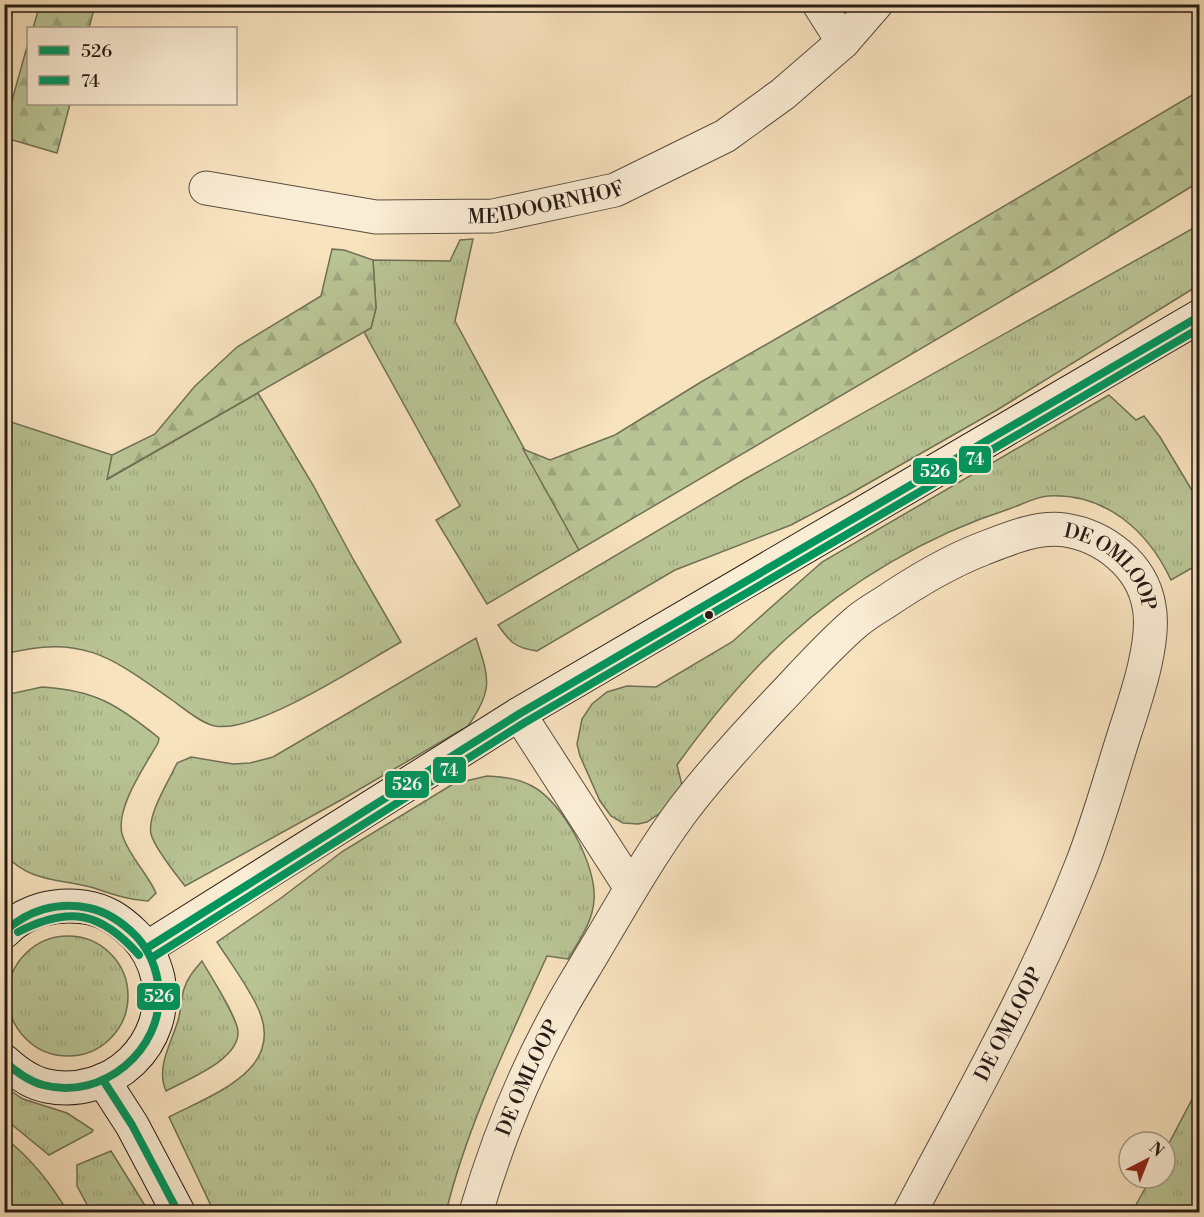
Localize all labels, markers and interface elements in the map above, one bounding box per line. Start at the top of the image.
legend [27,27,237,105]
text: 526 [81,40,112,63]
text: 74 [81,70,100,93]
street label: MEIDOORNHOF [468,176,630,230]
line badge: 74 [958,445,992,474]
text: 74 [965,450,985,470]
line badge: 526 [912,457,958,485]
text: 526 [920,462,950,482]
street label: DE OMLOOP [1062,519,1161,613]
unlabelled marker [703,609,715,621]
line badge: 74 [432,756,467,784]
text: 74 [439,761,459,781]
line badge: 526 [384,770,430,799]
text: 526 [392,775,422,795]
street label: DE OMLOOP [970,963,1049,1086]
line badge: 526 [136,982,181,1011]
text: 526 [144,987,174,1007]
street label: DE OMLOOP [492,1016,566,1140]
north arrow [1117,1130,1177,1190]
text: N [1145,1138,1168,1161]

